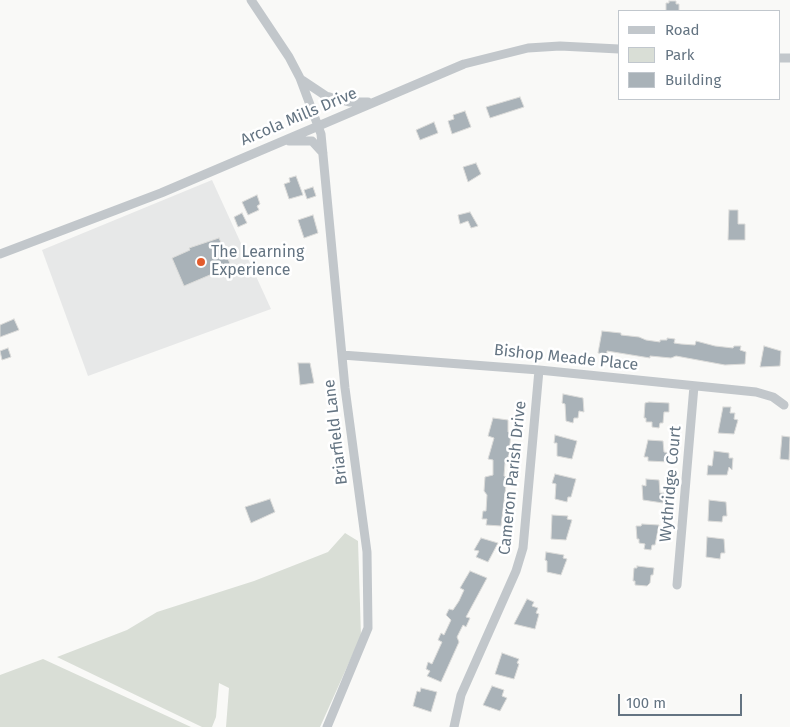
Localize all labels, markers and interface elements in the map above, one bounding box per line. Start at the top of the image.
legend [618,10,780,100]
text: Road [665,21,700,39]
text: Park [665,46,695,64]
text: Building [665,71,721,89]
street label: Arcola Mills Drive [238,84,360,150]
place label: The Learning Experience [211,243,304,281]
marker: The Learning Experience [195,256,207,268]
street label: Bishop Meade Place [493,341,639,375]
street label: Briarfield Lane [320,378,352,486]
street label: Cameron Parish Drive [495,400,531,556]
street label: Wythridge Court [656,425,686,543]
scale bar [620,684,744,716]
text: 100 m [626,694,666,712]

